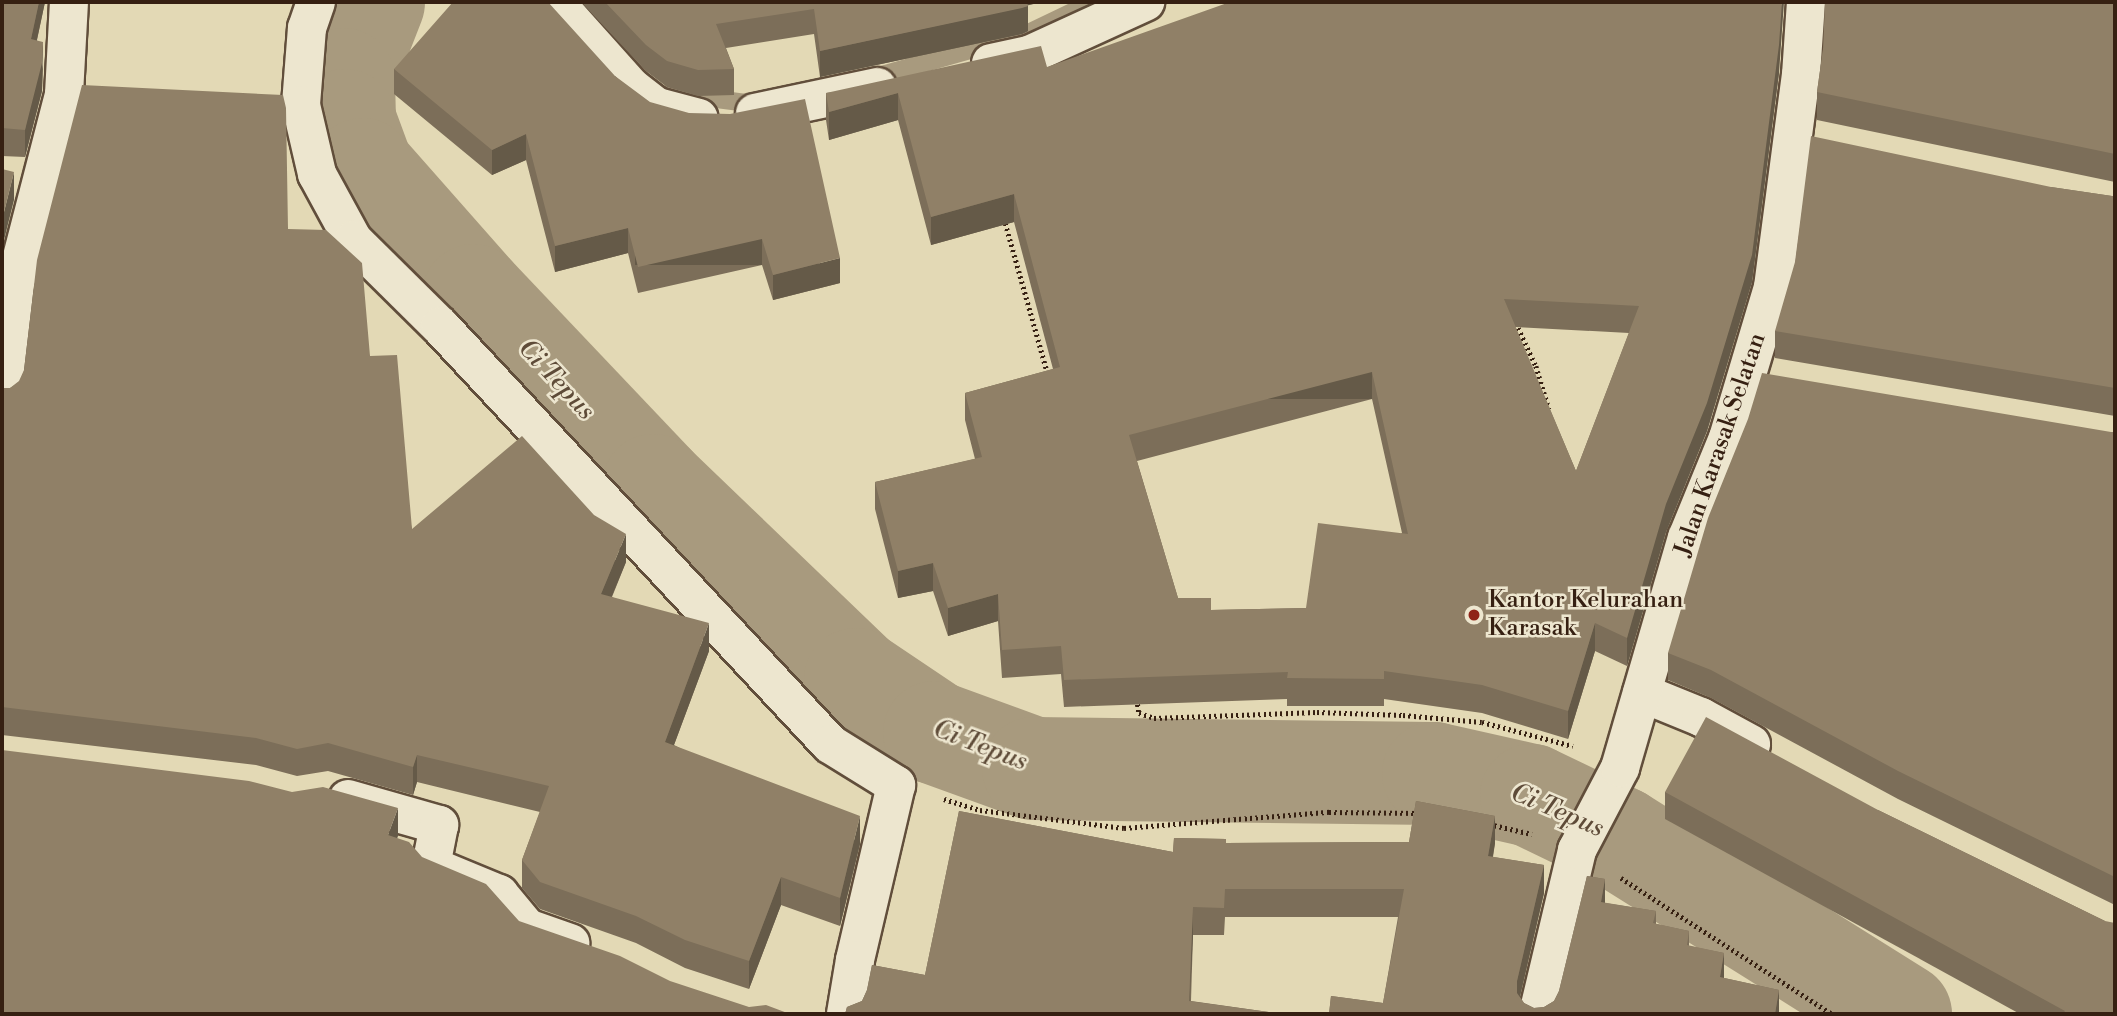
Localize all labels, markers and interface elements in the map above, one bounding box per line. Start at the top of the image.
street label: Jalan Karasak Selatan [1669,329,1773,561]
water label: Ci Tepus [511,333,601,427]
place label: Kantor Kelurahan Karasak [1488,587,1683,643]
marker: Kantor Kelurahan Karasak [1466,607,1482,623]
water label: Ci Tepus [928,714,1032,778]
water label: Ci Tepus [1506,777,1608,845]

